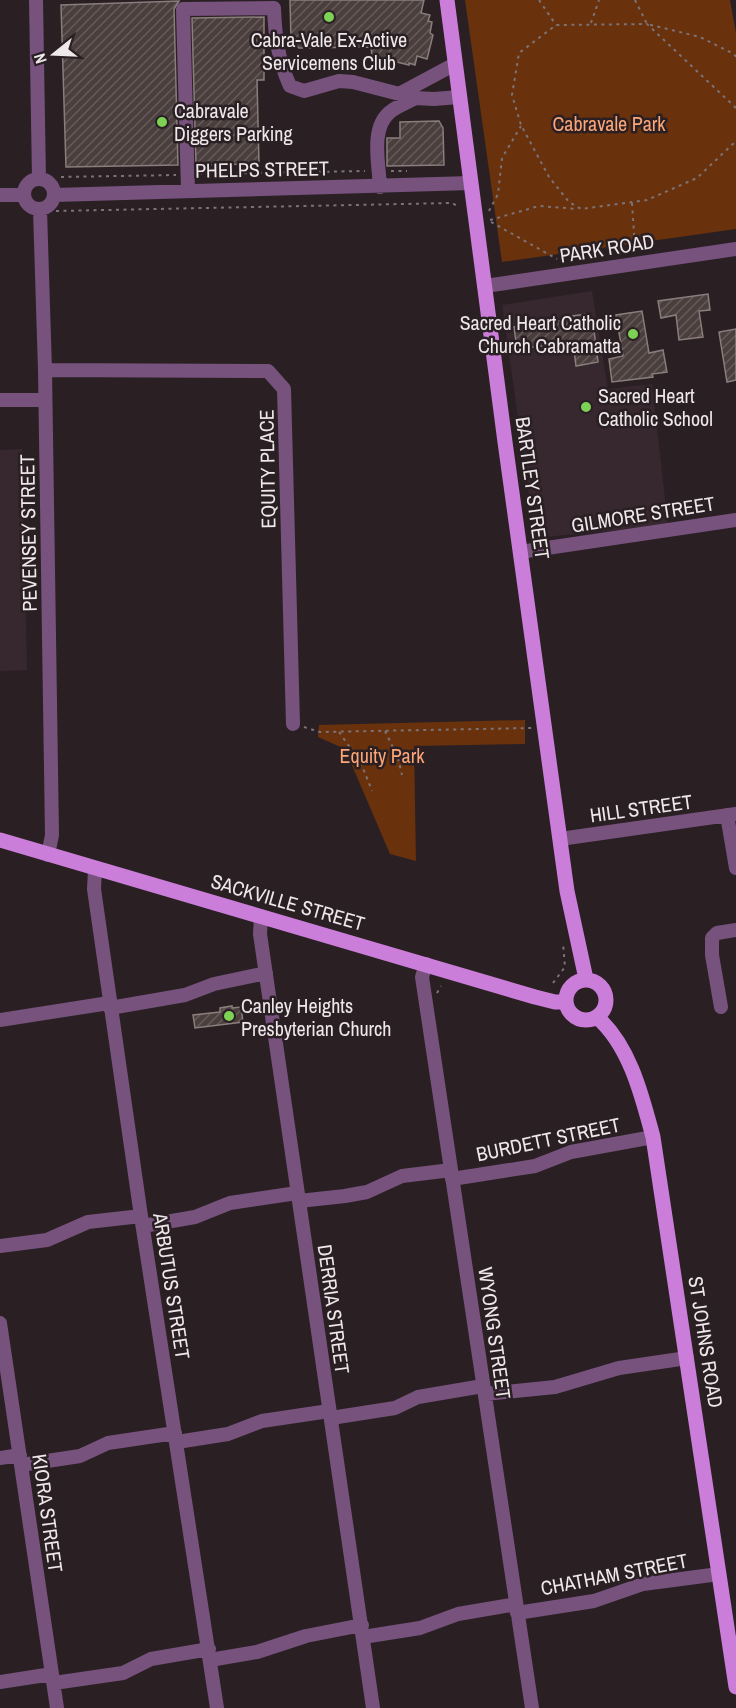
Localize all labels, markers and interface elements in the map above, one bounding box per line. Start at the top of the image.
marker: Cabra-Vale Ex-Active Servicemens Club [322,10,336,24]
north arrow [24,24,84,84]
place label: Cabra-Vale Ex-Active Servicemens Club [251,26,407,76]
text: N [28,51,52,67]
place label: Cabravale Diggers Parking [174,97,293,147]
park label: Cabravale Park [552,110,666,137]
marker: Cabravale Diggers Parking [155,115,169,129]
street label: PHELPS STREET [195,154,329,184]
street label: PARK ROAD [558,227,656,269]
place label: Sacred Heart Catholic Church Cabramatta [460,309,621,359]
marker: Sacred Heart Catholic Church Cabramatta [626,327,640,341]
place label: Sacred Heart Catholic School [598,382,713,432]
marker: Sacred Heart Catholic School [579,400,593,414]
street label: EQUITY PLACE [252,409,282,529]
street label: BARTLEY STREET [510,415,556,561]
street label: PEVENSEY STREET [13,454,43,612]
street label: GILMORE STREET [569,489,717,539]
park label: Equity Park [340,742,425,769]
street label: HILL STREET [588,787,694,829]
street label: SACKVILLE STREET [208,867,368,937]
place label: Canley Heights Presbyterian Church [241,992,391,1042]
marker: Canley Heights Presbyterian Church [222,1009,236,1023]
street label: BURDETT STREET [474,1111,622,1167]
street label: ARBUTUS STREET [147,1210,197,1361]
street label: DERRIA STREET [312,1243,356,1375]
street label: WYONG STREET [472,1265,518,1401]
street label: ST JOHNS ROAD [682,1274,730,1410]
street label: KIORA STREET [26,1452,70,1574]
street label: CHATHAM STREET [538,1547,690,1601]

